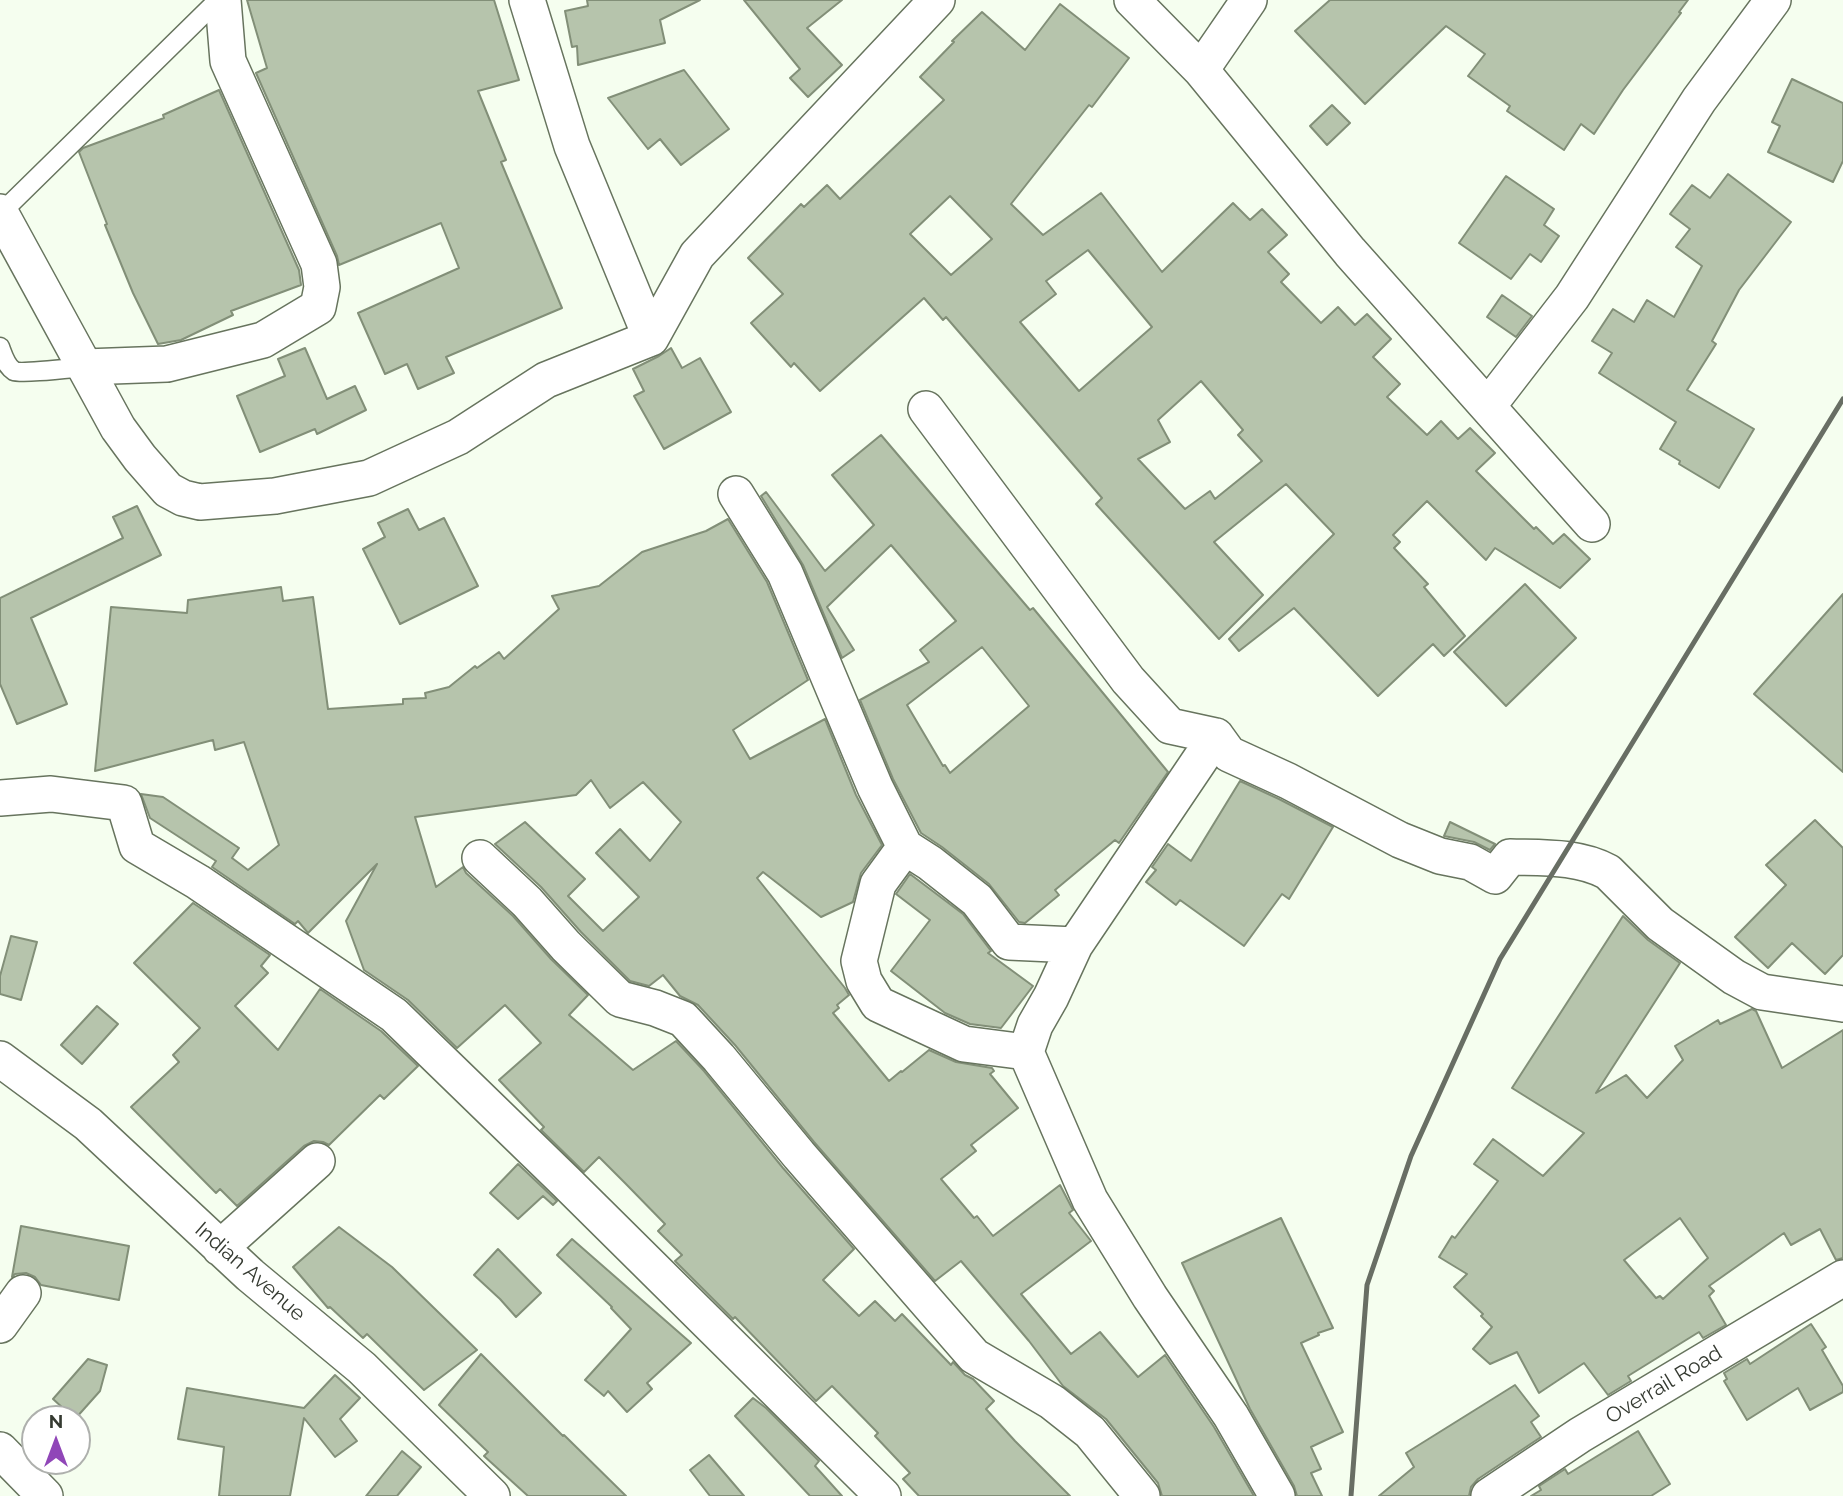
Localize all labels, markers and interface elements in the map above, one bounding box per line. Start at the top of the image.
street label: Indian Avenue [190,1217,310,1327]
street label: Overrail Road [1601,1340,1727,1430]
north arrow [21,1405,91,1475]
text: N [49,1410,63,1432]

